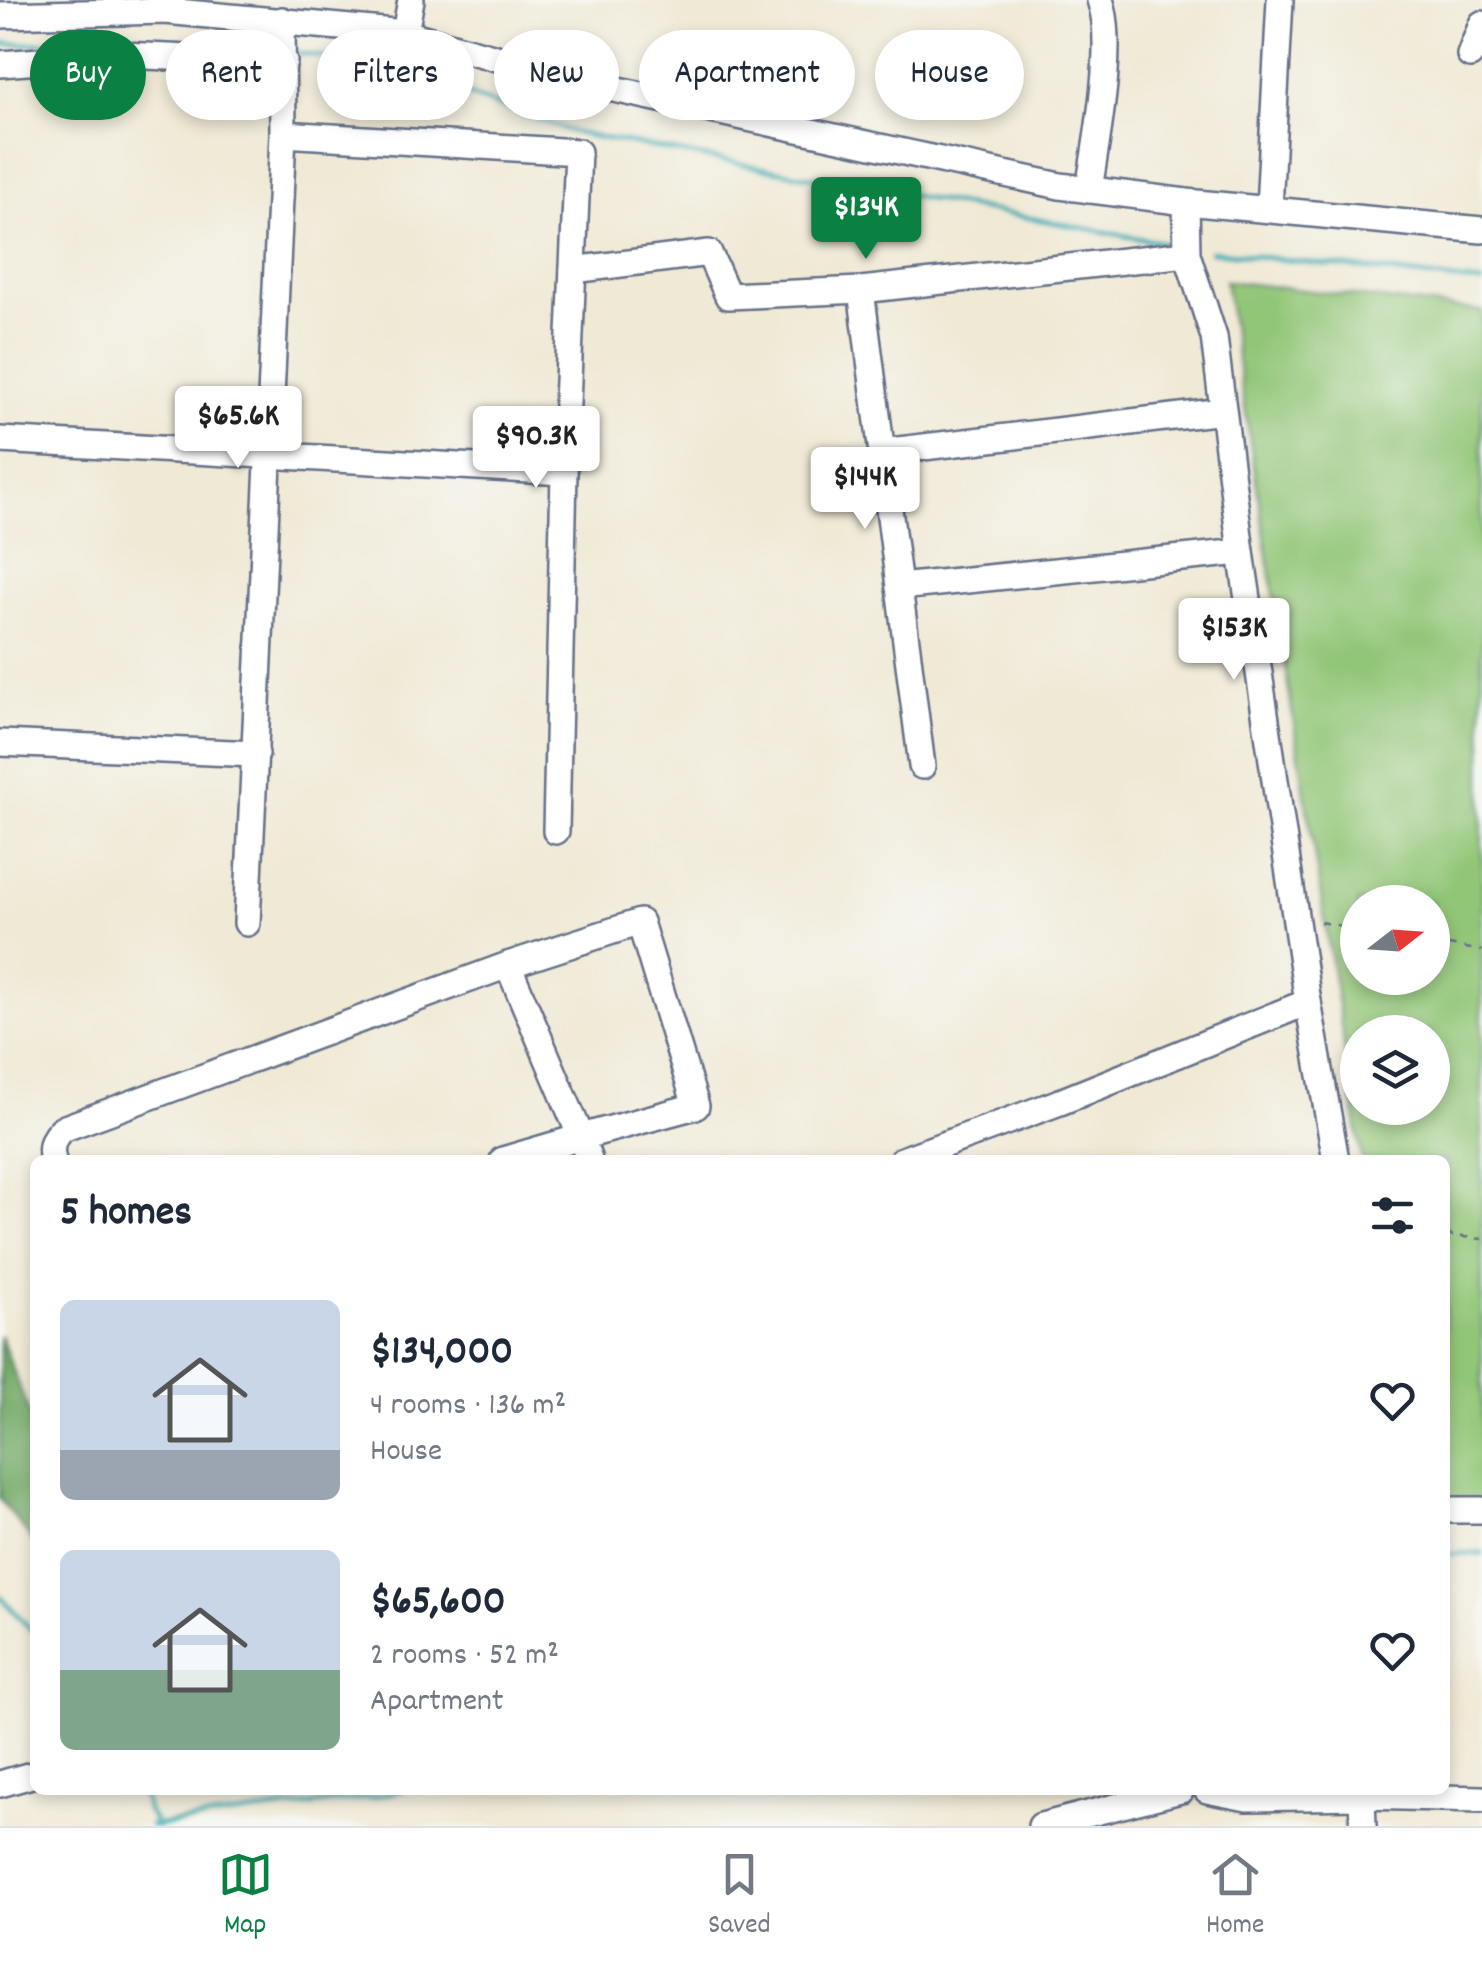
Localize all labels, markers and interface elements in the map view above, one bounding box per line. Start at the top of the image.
chip: Buy [30,30,146,120]
chip: Rent [166,30,297,120]
chip: Filters [317,30,474,120]
chip: New [494,30,619,120]
chip: Apartment [639,30,855,120]
chip: House [875,30,1024,120]
pin: $134K [796,177,936,262]
text: $134K [833,186,899,232]
pin: $65.6K [157,386,319,471]
text: $65.6K [197,395,279,441]
pin: $90.3K [455,406,617,491]
text: $90.3K [495,415,577,461]
pin: $144K [795,447,935,532]
text: $144K [833,456,897,502]
pin: $153K [1164,598,1304,683]
text: $153K [1200,607,1268,653]
north arrow [1340,885,1450,995]
map controls [1340,885,1450,1125]
button: layers [1340,1015,1450,1125]
text: 5 homes [60,1185,192,1245]
icon: filters [1365,1188,1420,1243]
text: $134,000 [370,1324,513,1384]
icon: home [140,1340,260,1460]
icon: heart [1365,1373,1420,1428]
text: 4 rooms · 136 m² [370,1384,566,1430]
text: House [370,1430,442,1476]
text: $65,600 [370,1574,506,1634]
icon: home [140,1590,260,1710]
icon: heart [1365,1623,1420,1678]
text: 2 rooms · 52 m² [370,1634,559,1680]
text: Apartment [370,1680,504,1726]
tab: Map [218,1847,273,1947]
tab: Saved [708,1847,771,1947]
tab: Home [1206,1847,1264,1947]

